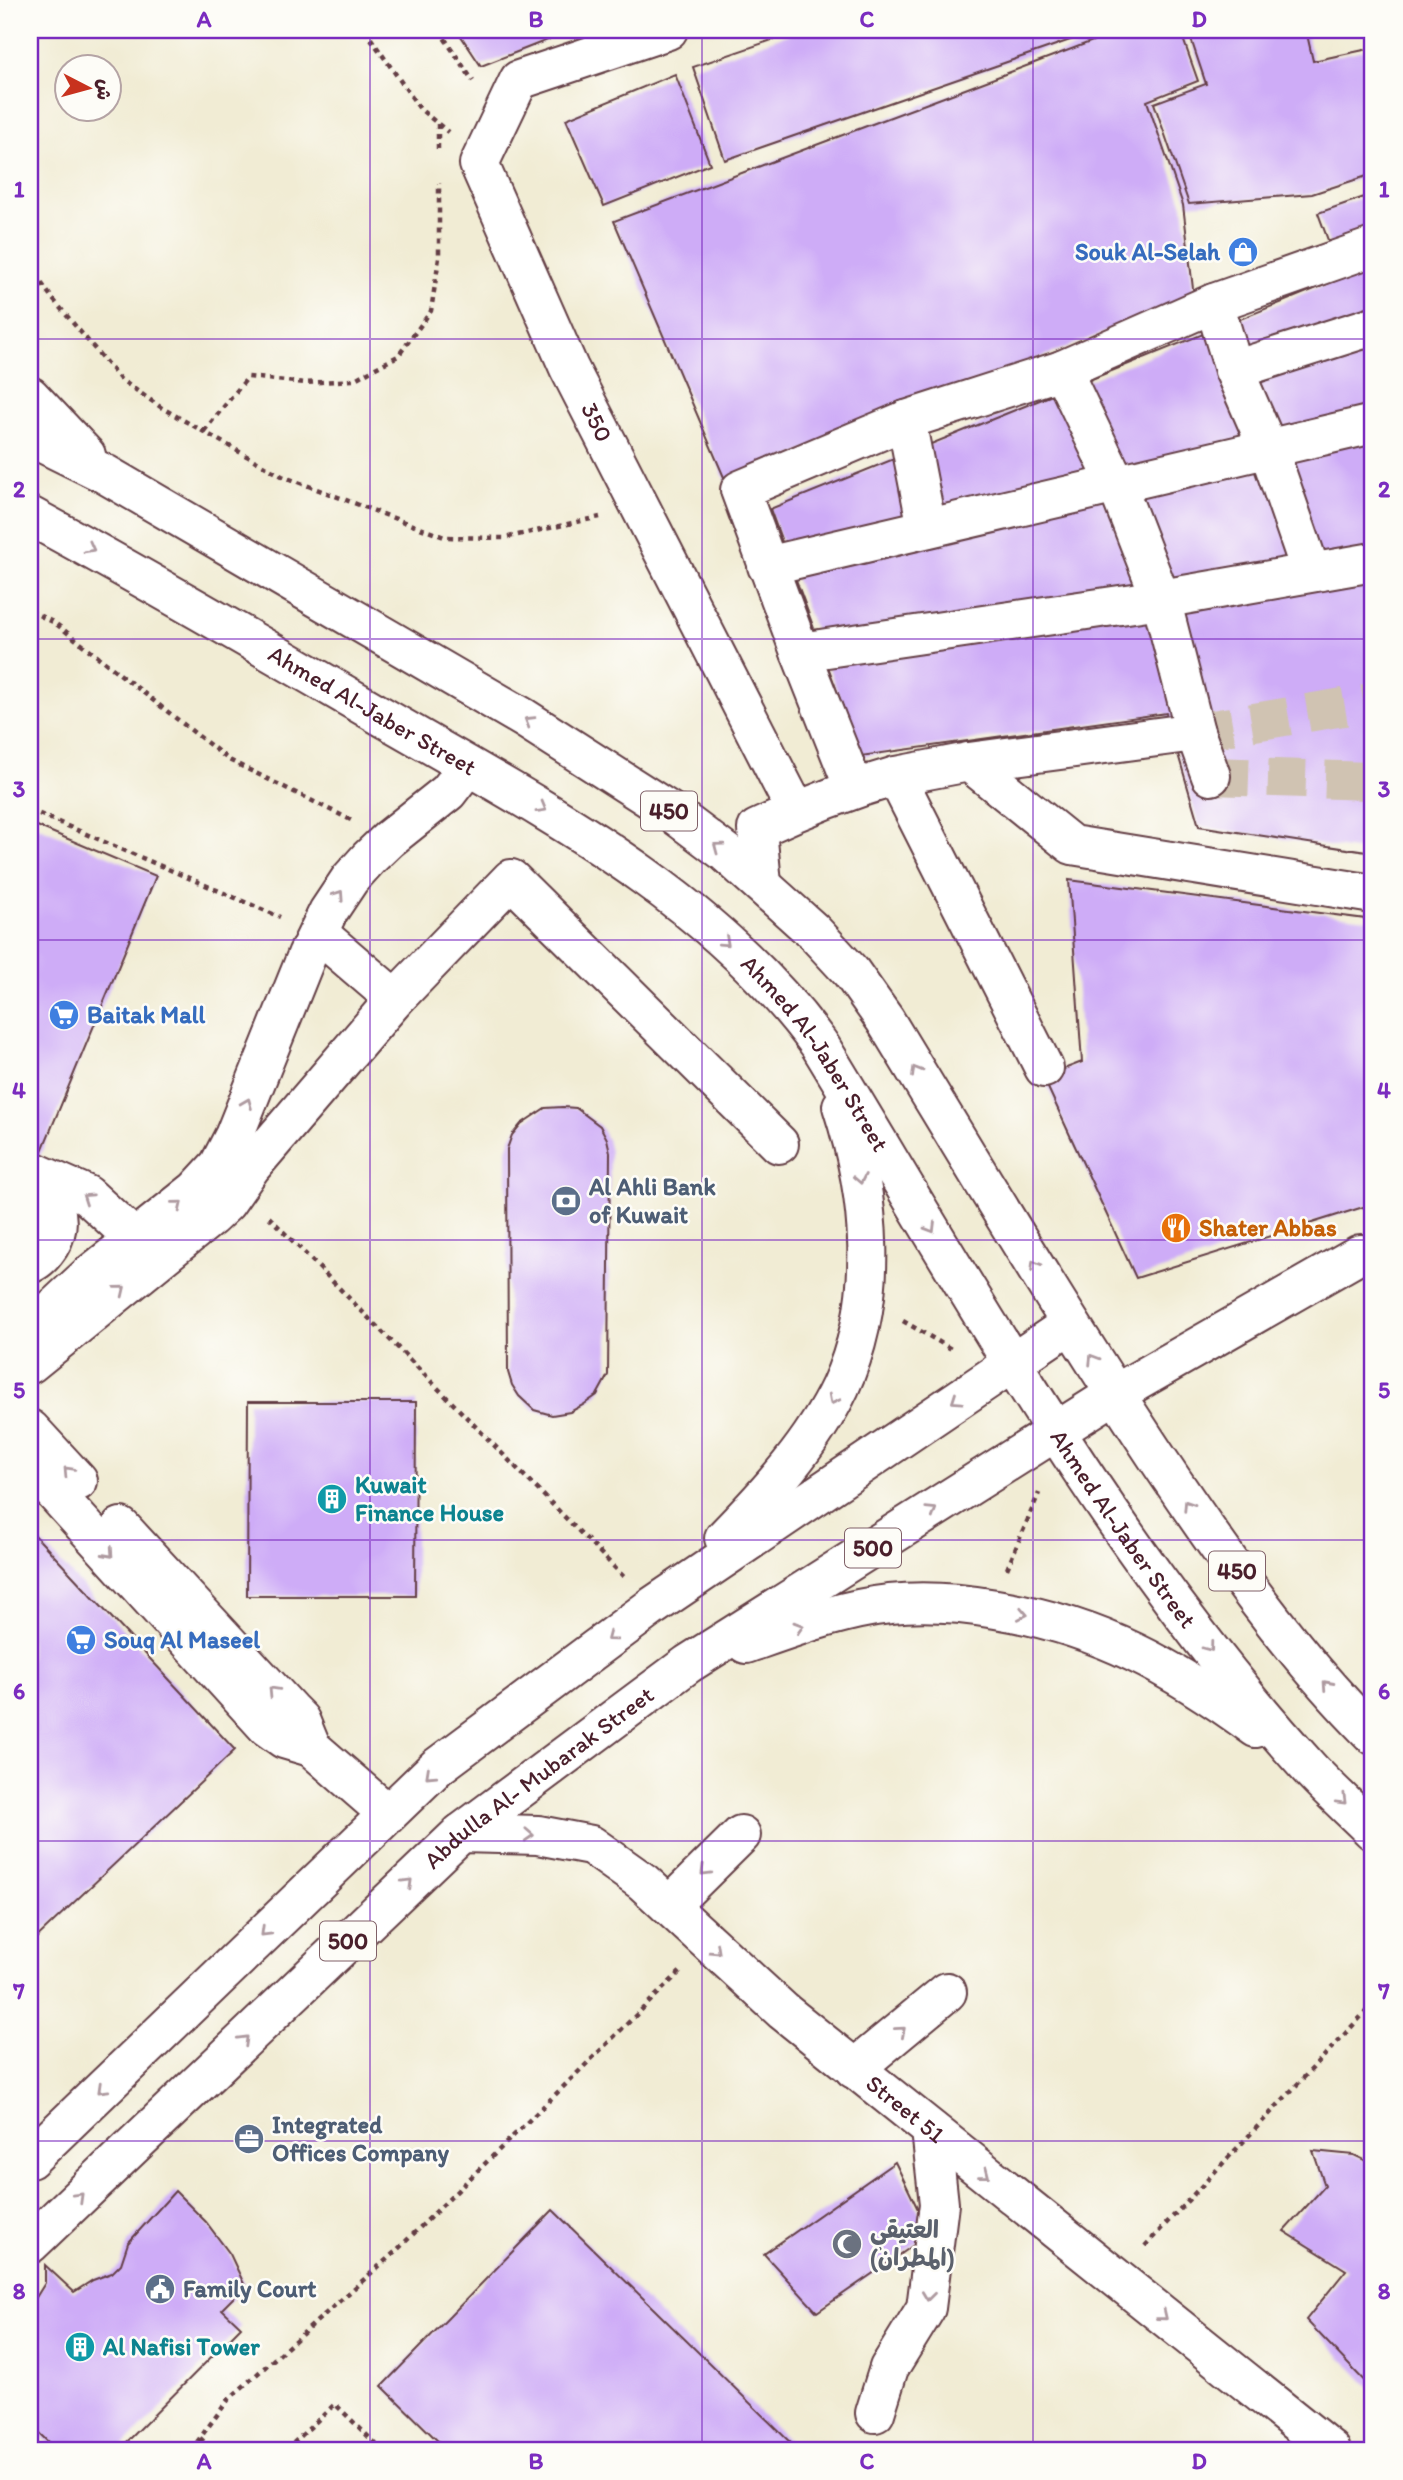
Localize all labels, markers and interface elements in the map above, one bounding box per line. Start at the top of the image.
text: A [196,5,212,33]
text: B [529,5,544,33]
text: C [860,5,875,33]
text: D [1191,5,1207,33]
north arrow [52,52,122,122]
text: ش [92,78,117,101]
text: 1 [14,175,25,203]
text: 1 [1379,175,1390,203]
shop icon: Souk Al-Selah [1226,235,1260,269]
place label: Souk Al-Selah [1075,237,1221,266]
street label: 350 [575,397,619,447]
text: 2 [13,475,26,503]
text: 2 [1378,475,1391,503]
one-way arrow [83,540,95,553]
street label: Ahmed Al-Jaber Street [264,639,482,782]
one-way arrow [524,717,537,730]
text: 3 [13,775,26,803]
text: 3 [1378,775,1391,803]
road number: 450 [641,792,697,831]
one-way arrow [534,800,547,813]
one-way arrow [714,843,726,856]
one-way arrow [331,890,343,903]
one-way arrow [717,934,730,947]
street label: Ahmed Al-Jaber Street [735,949,895,1157]
supermarket icon: Baitak Mall [47,998,81,1032]
place label: Baitak Mall [87,1000,205,1029]
one-way arrow [911,1066,924,1079]
text: 4 [12,1076,26,1104]
text: 4 [1377,1076,1391,1104]
one-way arrow [239,1098,253,1110]
place label: Al Ahli Bank of Kuwait [588,1172,716,1229]
one-way arrow [851,1173,866,1185]
bank icon: Al Ahli Bank of Kuwait [549,1184,583,1218]
one-way arrow [82,1193,95,1206]
one-way arrow [170,1200,182,1213]
restaurant icon: Shater Abbas [1159,1211,1193,1245]
place label: Shater Abbas [1199,1213,1337,1242]
one-way arrow [922,1220,935,1233]
one-way arrow [1030,1260,1043,1273]
one-way arrow [112,1286,125,1298]
one-way arrow [1088,1354,1101,1367]
text: 5 [13,1376,25,1404]
text: 5 [1378,1376,1390,1404]
one-way arrow [951,1392,964,1405]
one-way arrow [827,1393,841,1405]
street label: Ahmed Al-Jaber Street [1044,1424,1203,1633]
one-way arrow [64,1466,77,1479]
place label: Kuwait Finance House [355,1470,504,1527]
building icon: Kuwait Finance House [315,1482,349,1516]
one-way arrow [1184,1499,1197,1512]
one-way arrow [925,1506,938,1519]
road number: 500 [845,1528,901,1568]
one-way arrow [100,1545,113,1558]
road number: 450 [1209,1552,1265,1590]
one-way arrow [1017,1605,1029,1620]
one-way arrow [793,1621,805,1636]
supermarket icon: Souq Al Maseel [64,1623,98,1657]
place label: Souq Al Maseel [104,1625,260,1655]
one-way arrow [606,1628,619,1641]
one-way arrow [1201,1640,1213,1652]
text: 6 [13,1677,25,1705]
text: 6 [1378,1677,1390,1705]
street label: Abdulla Al- Mubarak Street [418,1680,659,1875]
one-way arrow [1323,1680,1335,1693]
one-way arrow [269,1686,282,1699]
one-way arrow [425,1766,438,1779]
one-way arrow [1333,1791,1346,1804]
one-way arrow [523,1828,534,1843]
one-way arrow [700,1862,713,1875]
one-way arrow [400,1879,413,1892]
road number: 500 [320,1922,376,1960]
one-way arrow [261,1923,274,1936]
one-way arrow [708,1942,721,1955]
text: 7 [12,1977,25,2005]
text: 7 [1377,1977,1390,2005]
one-way arrow [893,2027,906,2039]
one-way arrow [236,2036,249,2049]
street label: Street 51 [861,2068,951,2149]
one-way arrow [97,2081,110,2094]
place label: Integrated Offices Company [272,2110,450,2168]
office icon: Integrated Offices Company [232,2122,266,2156]
one-way arrow [978,2165,990,2178]
one-way arrow [71,2193,84,2206]
place label: العتيقي (المطران) [870,2215,954,2273]
mosque icon: العتيقي (المطران) [830,2227,864,2261]
public building icon: Family Court [143,2272,177,2306]
place label: Family Court [183,2274,316,2304]
text: 8 [13,2277,26,2305]
text: 8 [1378,2277,1391,2305]
one-way arrow [920,2290,935,2301]
one-way arrow [1156,2307,1168,2320]
building icon: Al Nafisi Tower [63,2330,97,2364]
place label: Al Nafisi Tower [102,2332,260,2361]
text: A [196,2447,212,2475]
text: B [529,2447,544,2475]
text: C [860,2447,875,2475]
text: D [1191,2447,1207,2475]

